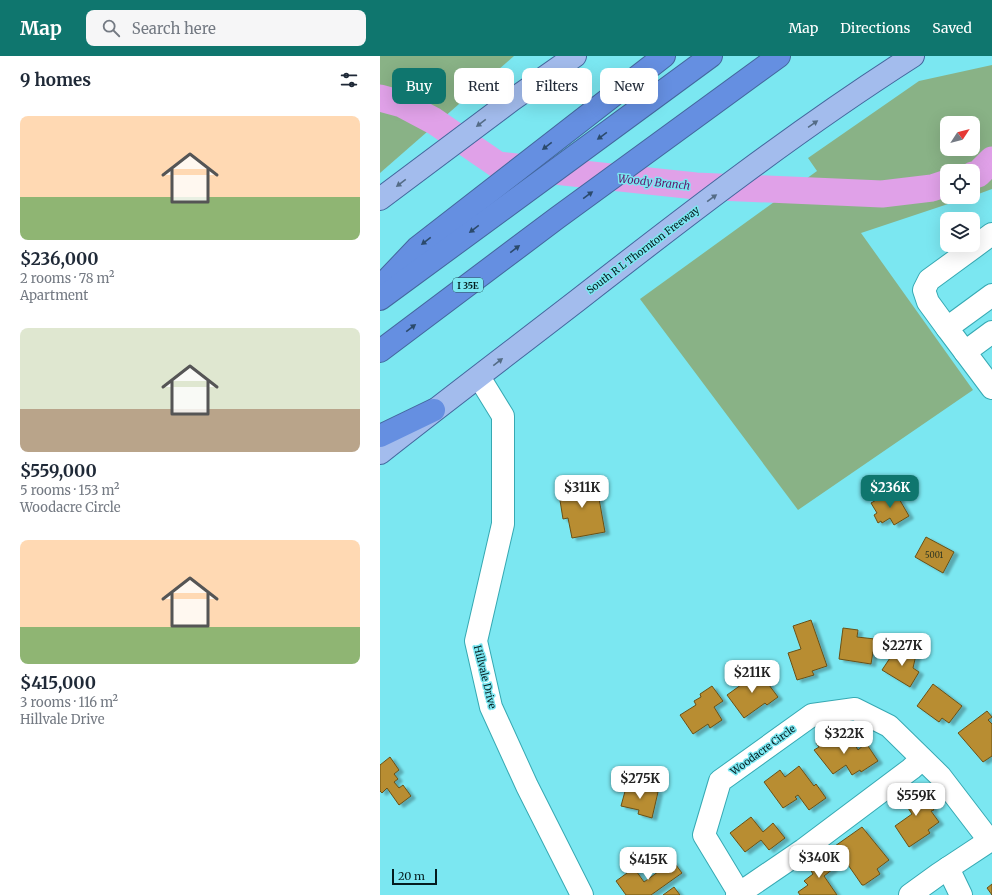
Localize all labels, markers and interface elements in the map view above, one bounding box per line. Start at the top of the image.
search box [86,10,366,46]
text: Map [20,16,62,40]
icon: search [100,17,122,39]
text: Search here [132,19,216,38]
text: Map [788,19,818,37]
text: Directions [840,19,910,37]
text: Saved [932,19,972,37]
chip: Buy [392,68,446,104]
chip: Rent [454,68,514,104]
chip: Filters [522,68,592,104]
chip: New [600,68,658,104]
text: 9 homes [20,69,91,91]
icon: filters [338,69,360,91]
north arrow [940,116,980,156]
map controls [940,116,980,252]
one-way arrow [475,119,486,128]
one-way arrow [808,120,819,128]
one-way arrow [596,132,607,140]
icon: home [154,142,226,214]
one-way arrow [542,142,553,150]
button: locate [940,164,980,204]
water label: Woody Branch [617,171,691,193]
one-way arrow [396,179,407,187]
one-way arrow [583,191,593,199]
one-way arrow [706,194,717,202]
street label: South R L Thornton Freeway [584,203,702,297]
button: layers [940,212,980,252]
one-way arrow [469,225,480,234]
one-way arrow [420,237,431,245]
one-way arrow [510,246,520,254]
text: $236,000 [20,248,99,270]
text: 2 rooms · 78 m² [20,270,114,287]
road number: I 35E [453,278,483,292]
text: Apartment [20,287,88,304]
one-way arrow [406,323,417,332]
icon: home [154,354,226,426]
one-way arrow [493,357,504,366]
text: $559,000 [20,460,97,482]
pin: $311K [554,475,610,509]
pin: $236K [862,475,918,509]
text: $311K [564,479,600,496]
text: $236K [870,479,910,496]
text: 5 rooms · 153 m² [20,482,119,499]
text: Woodacre Circle [20,499,120,516]
house number: 5001 [925,550,943,560]
icon: home [154,566,226,638]
pin: $227K [874,633,930,667]
text: $227K [882,637,922,654]
street label: Hillvale Drive [471,644,499,710]
pin: $211K [724,660,780,694]
text: $211K [734,664,770,681]
text: $415,000 [20,672,96,694]
text: 3 rooms · 116 m² [20,694,118,711]
text: Hillvale Drive [20,711,104,728]
pin: $322K [816,721,872,755]
street label: Woodacre Circle [727,722,798,779]
text: $322K [824,725,864,742]
pin: $275K [612,766,668,800]
text: $275K [620,770,660,787]
pin: $559K [888,783,944,817]
text: $559K [896,787,936,804]
pin: $340K [791,845,847,879]
pin: $415K [620,847,676,881]
text: $340K [798,849,840,866]
text: $415K [629,851,667,868]
scale bar [392,867,437,886]
text: 20 m [398,869,425,883]

